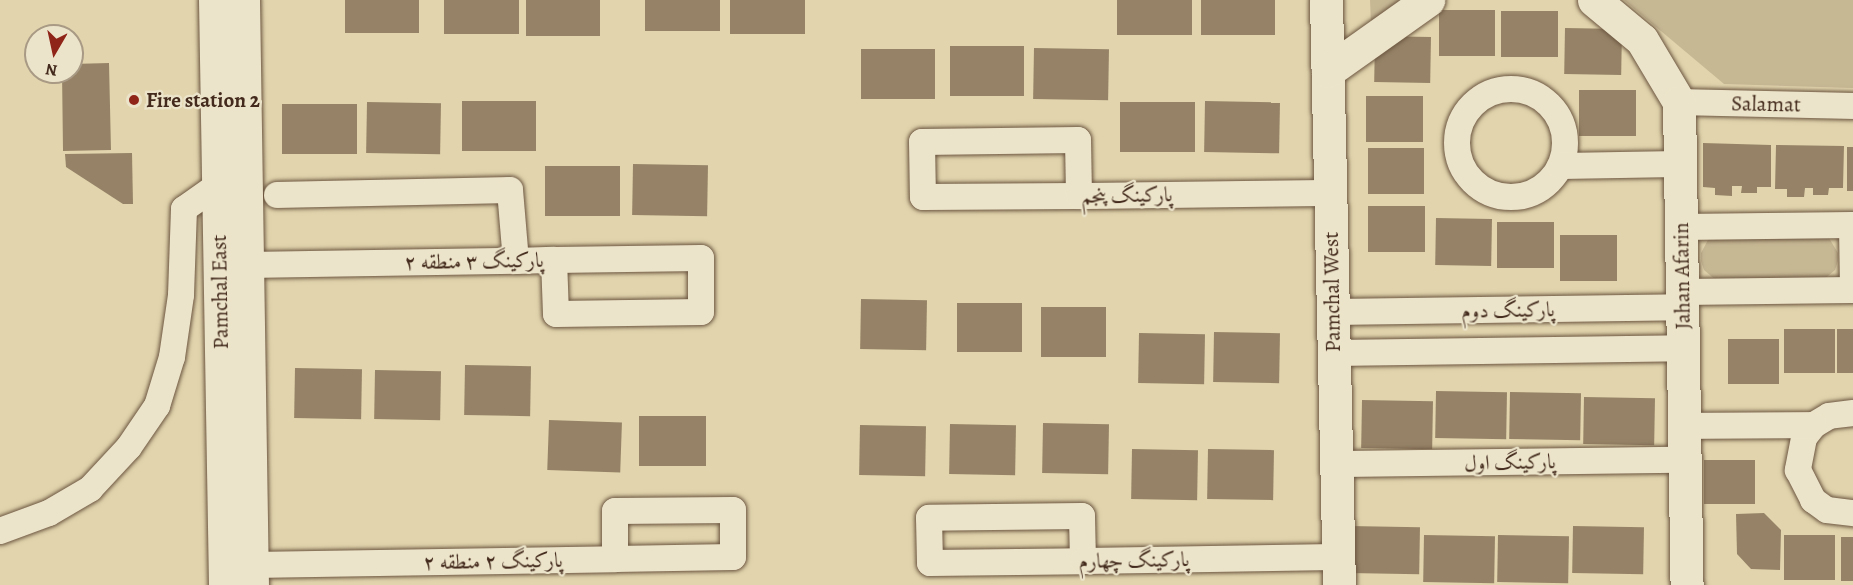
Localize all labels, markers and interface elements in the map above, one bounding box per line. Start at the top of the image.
north arrow [24,24,84,84]
text: N [44,58,59,82]
place label: Fire station 2 [146,87,260,113]
street label: Salamat [1731,91,1801,117]
marker: Fire station 2 [127,93,141,107]
street label: پارکینگ پنجم [1081,182,1173,208]
street label: Jahan Afarin [1668,222,1696,330]
street label: Pamchal West [1318,232,1346,352]
street label: Pamchal East [206,234,234,350]
street label: پارکینگ ۳ منطقه ۲ [404,247,544,275]
street label: پارکینگ دوم [1461,297,1555,323]
street label: پارکینگ اول [1464,449,1556,475]
street label: پارکینگ چهارم [1078,546,1190,574]
street label: پارکینگ ۲ منطقه ۲ [423,547,563,575]

